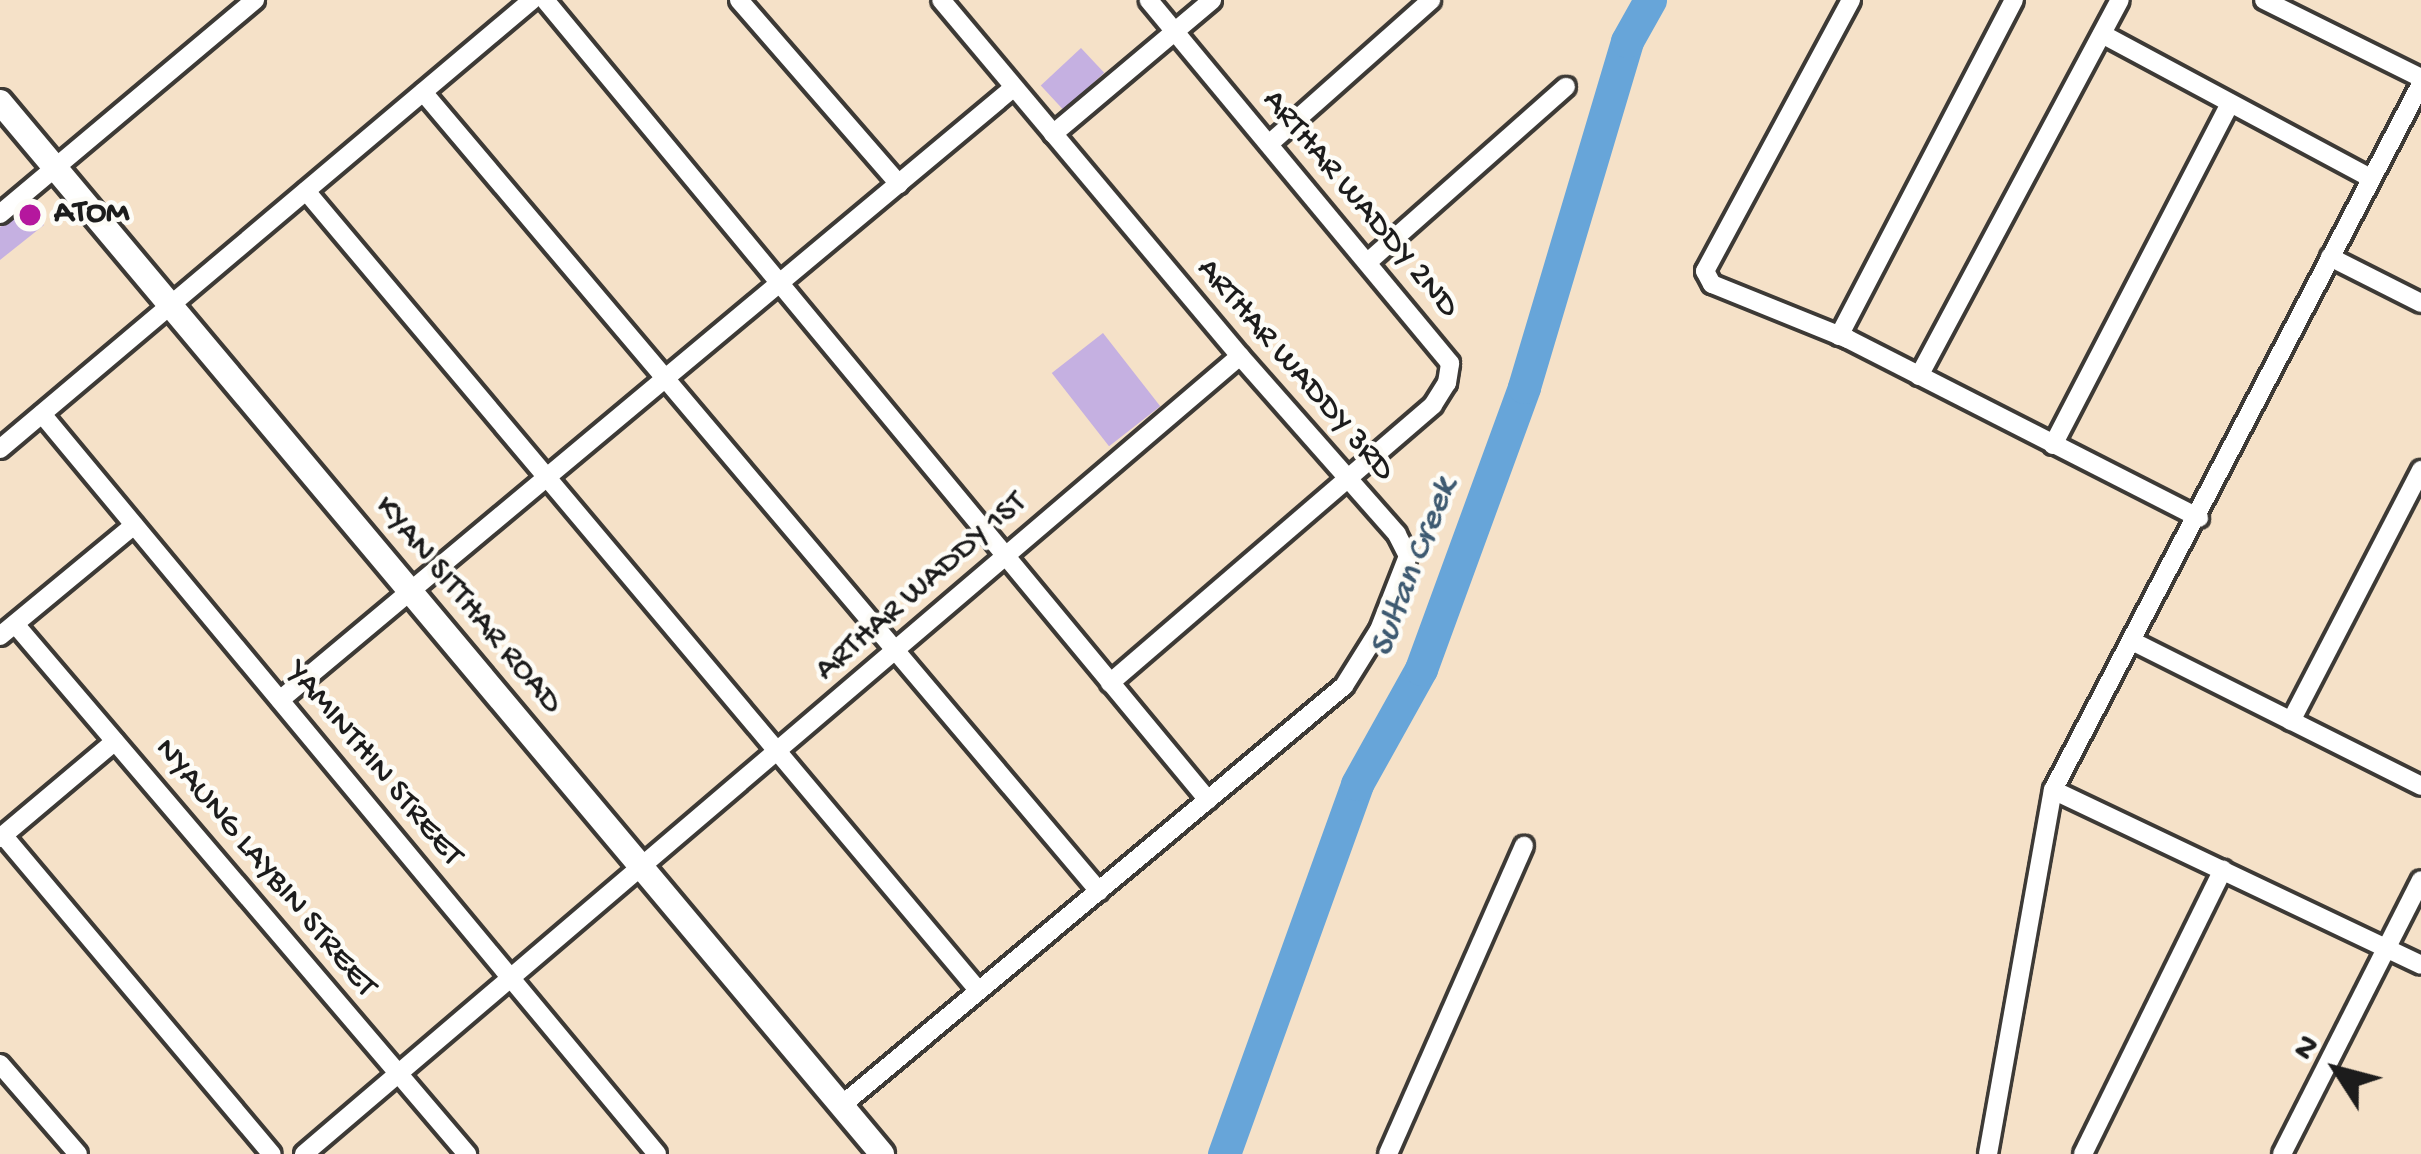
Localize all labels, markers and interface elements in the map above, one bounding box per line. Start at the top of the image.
street label: ARTHAR WADDY 2ND [1252,83,1466,327]
place label: ATOM [54,195,129,235]
marker: ATOM [17,202,43,228]
street label: ARTHAR WADDY 3RD [1186,251,1402,491]
water label: Sultan Creek [1361,473,1469,663]
street label: ARTHAR WADDY 1ST [808,485,1036,691]
street label: KYAN SITTHAR ROAD [364,489,570,723]
street label: YAMINTHIN STREET [276,655,470,875]
street label: NYAUNG LAYBIN STREET [144,732,384,1006]
north arrow [2277,1010,2397,1130]
text: N [2286,1029,2330,1069]

